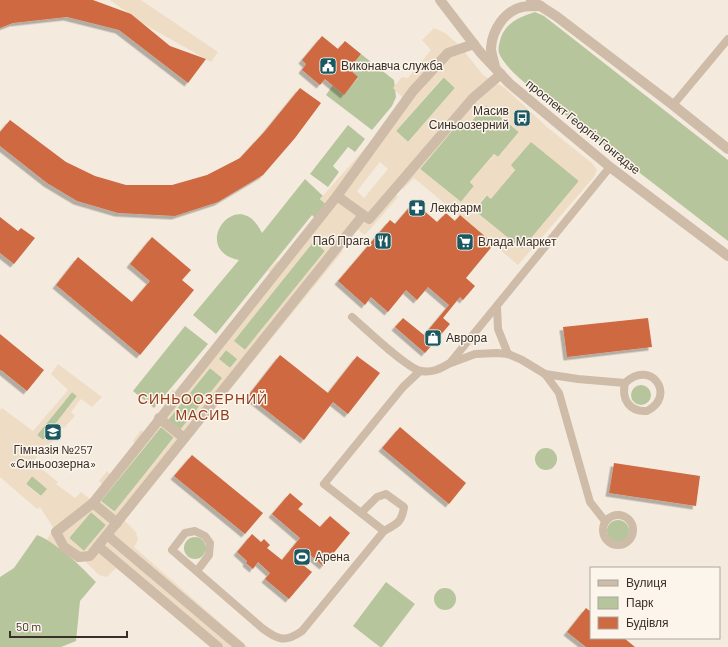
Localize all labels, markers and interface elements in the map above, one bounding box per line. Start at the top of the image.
public building icon: Виконавча служба [318,56,338,76]
place label: Виконавча служба [341,58,443,73]
street label: проспект Георгія Гонгадзе [523,76,644,178]
place label: Масив Синьоозерний [429,103,509,132]
bus stop icon: Масив Синьоозерний [512,108,532,128]
pharmacy icon: Лекфарм [407,198,427,218]
place label: Лекфарм [430,200,481,215]
restaurant icon: Паб Прага [373,231,393,251]
supermarket icon: Влада Маркет [455,232,475,252]
place label: Паб Прага [313,233,370,248]
place label: Влада Маркет [478,234,557,249]
shop icon: Аврора [423,328,443,348]
place label: Аврора [446,330,487,345]
district label: СИНЬООЗЕРНИЙ МАСИВ [138,390,268,423]
school or university icon: Гімназія №257 «Синьоозерна» [43,422,63,442]
place label: Гімназія №257 «Синьоозерна» [10,442,96,471]
sports icon: Арена [292,547,312,567]
place label: Арена [315,549,350,564]
legend [590,567,720,639]
text: Вулиця [626,575,667,590]
text: Парк [626,595,654,610]
scale bar [10,613,127,639]
text: Будівля [626,615,668,630]
text: 50 m [16,619,41,633]

